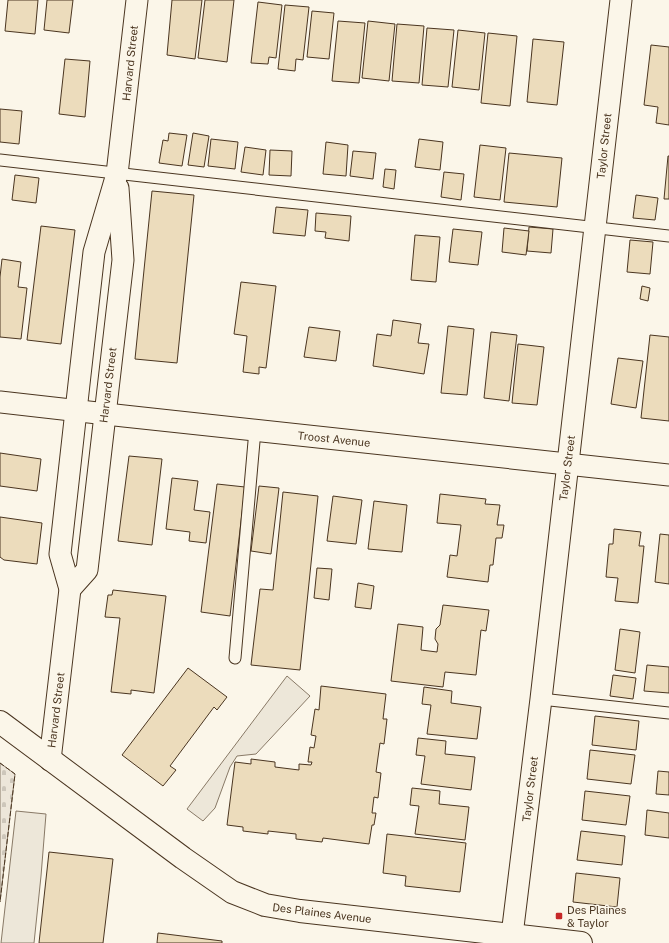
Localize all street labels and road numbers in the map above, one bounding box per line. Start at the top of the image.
street label: Harvard Street [120,25,140,101]
street label: Taylor Street [595,113,613,179]
street label: Harvard Street [97,347,119,423]
street label: Troost Avenue [297,429,371,449]
street label: Taylor Street [557,434,577,502]
street label: Harvard Street [45,672,67,748]
street label: Taylor Street [520,755,540,823]
street label: Des Plaines Avenue [272,901,372,925]

